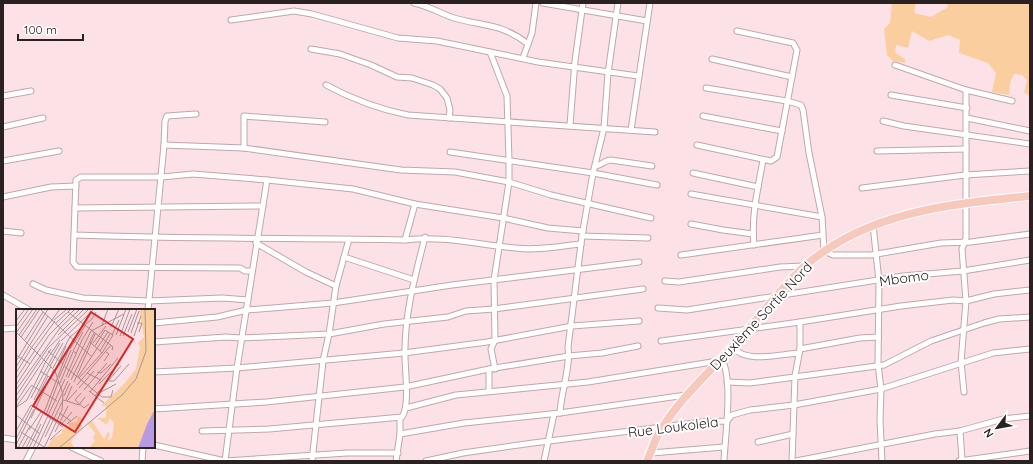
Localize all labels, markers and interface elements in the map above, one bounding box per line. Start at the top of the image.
scale bar [18,16,83,42]
text: 100 m [24,22,57,37]
street label: Deuxième Sortie Nord [706,258,816,374]
street label: Mbomo [878,266,930,290]
inset map [16,309,155,448]
north arrow [977,408,1017,448]
street label: Rue Loukolela [627,413,719,441]
text: N [980,426,997,440]

